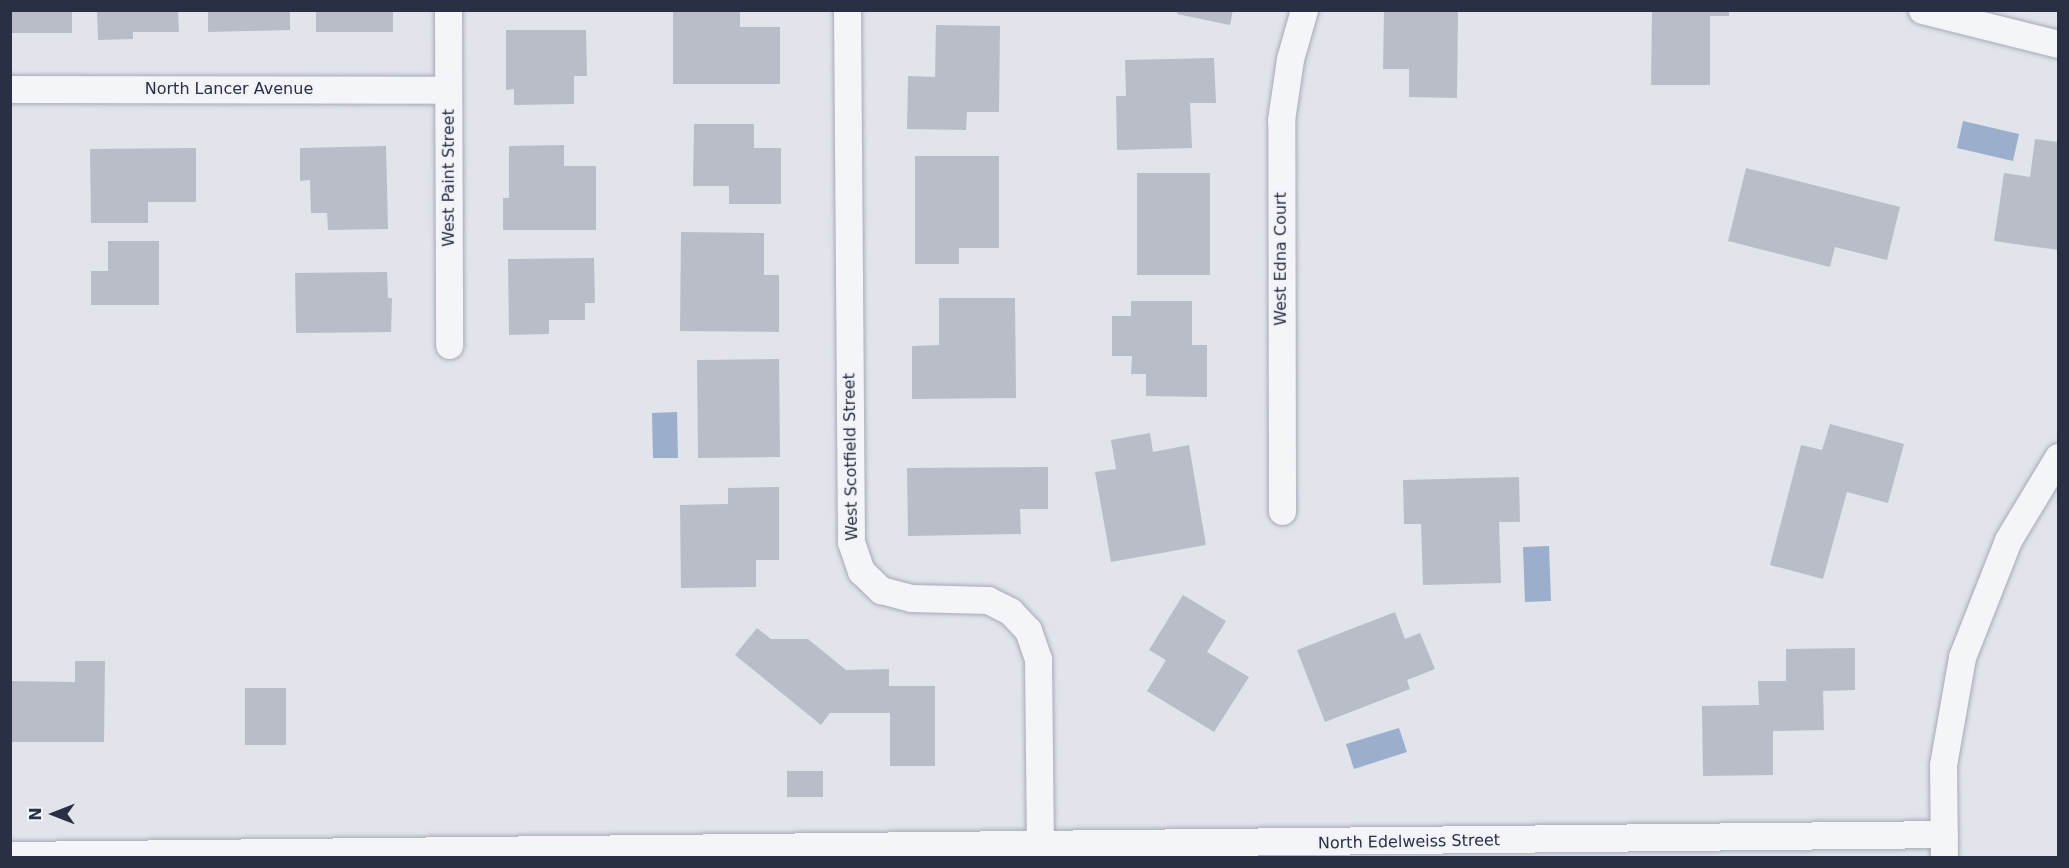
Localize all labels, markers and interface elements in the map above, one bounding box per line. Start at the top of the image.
street label: North Lancer Avenue [145,79,313,99]
street label: West Paint Street [439,109,459,247]
street label: West Edna Court [1271,192,1291,326]
street label: West Scotfield Street [840,373,862,541]
north arrow [24,784,84,844]
text: N [26,807,45,821]
street label: North Edelweiss Street [1318,831,1500,853]

